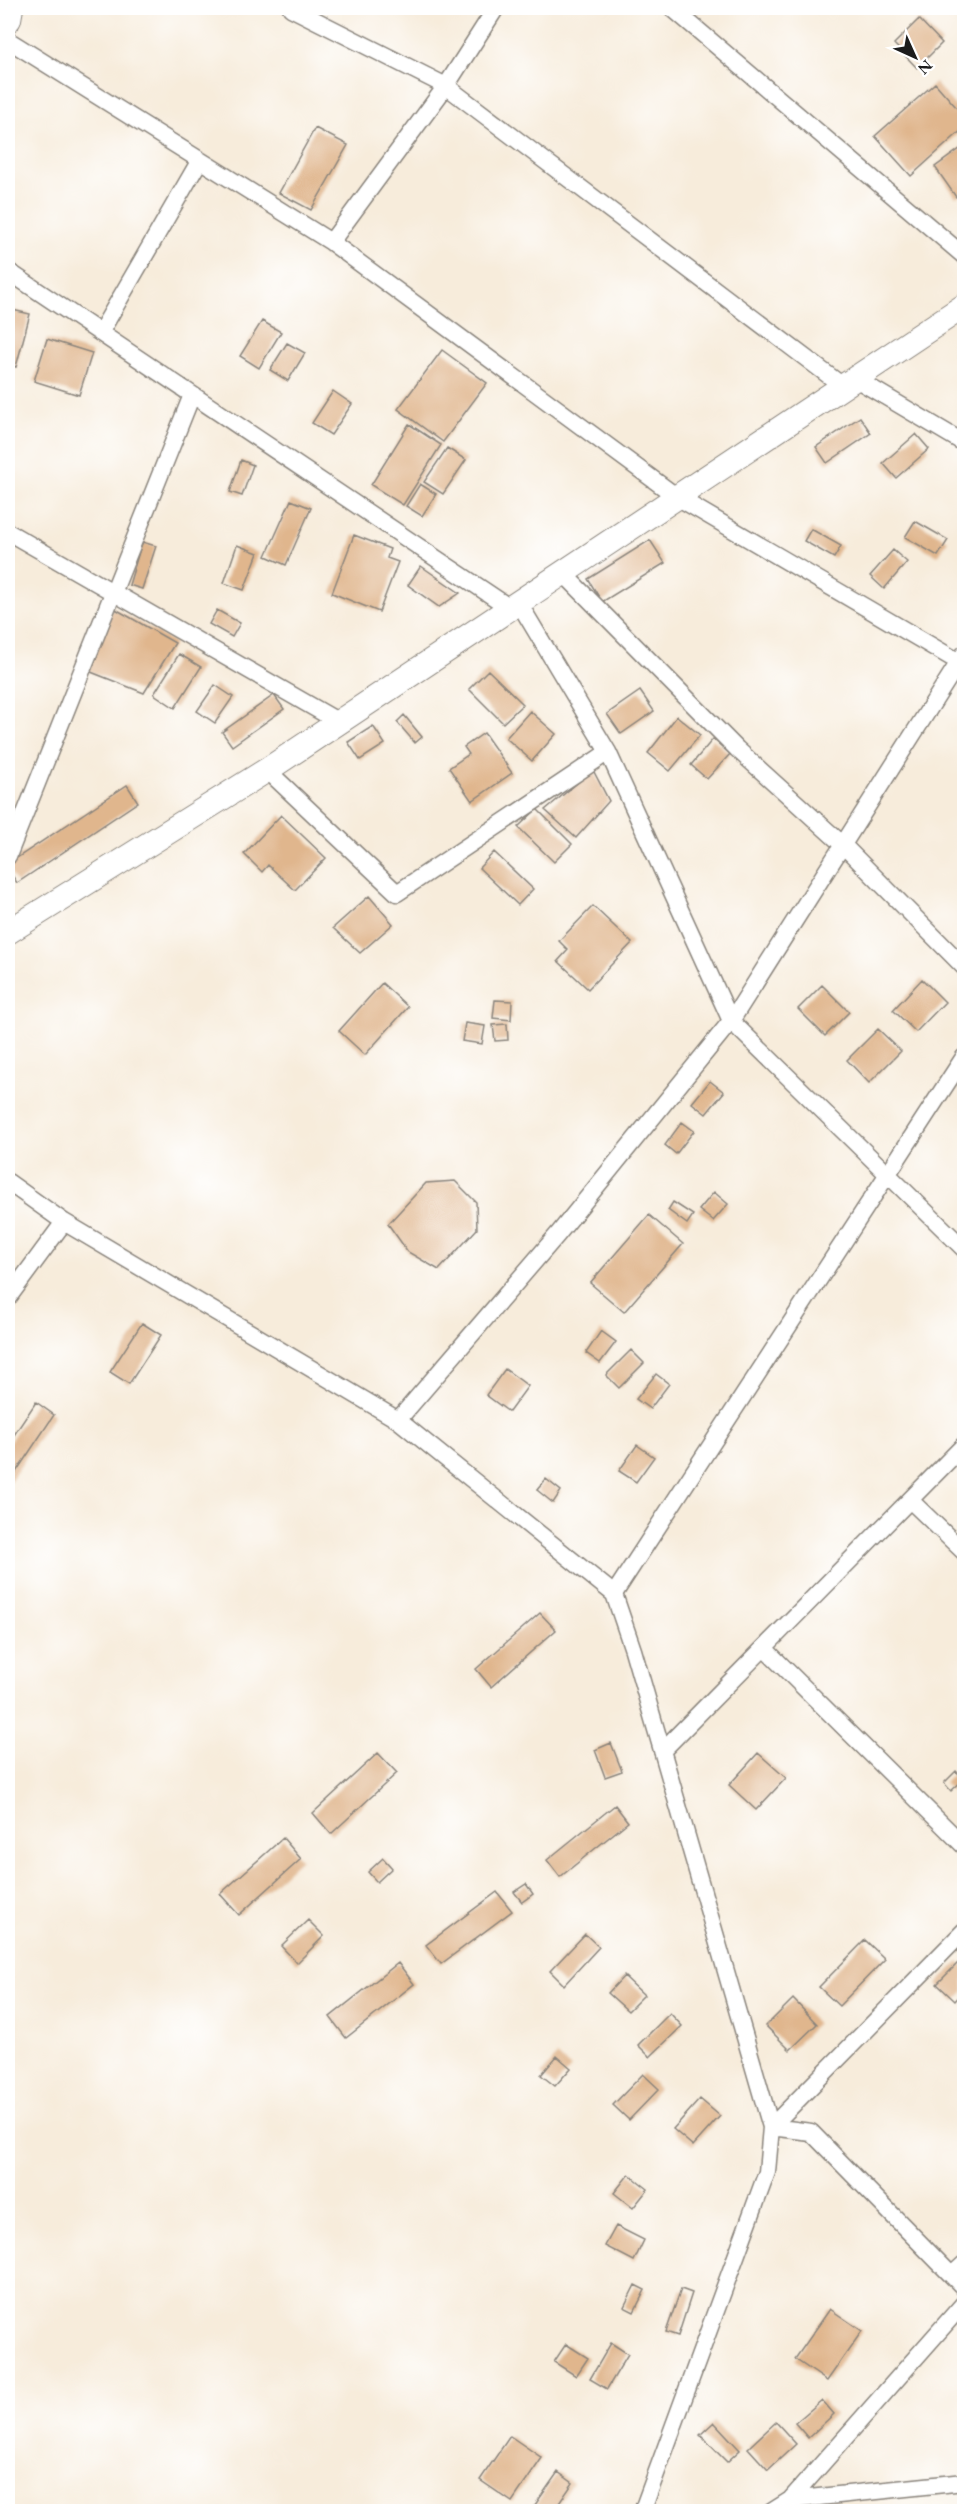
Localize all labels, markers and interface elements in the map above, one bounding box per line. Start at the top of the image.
north arrow [885,27,945,87]
text: N [913,55,937,79]

